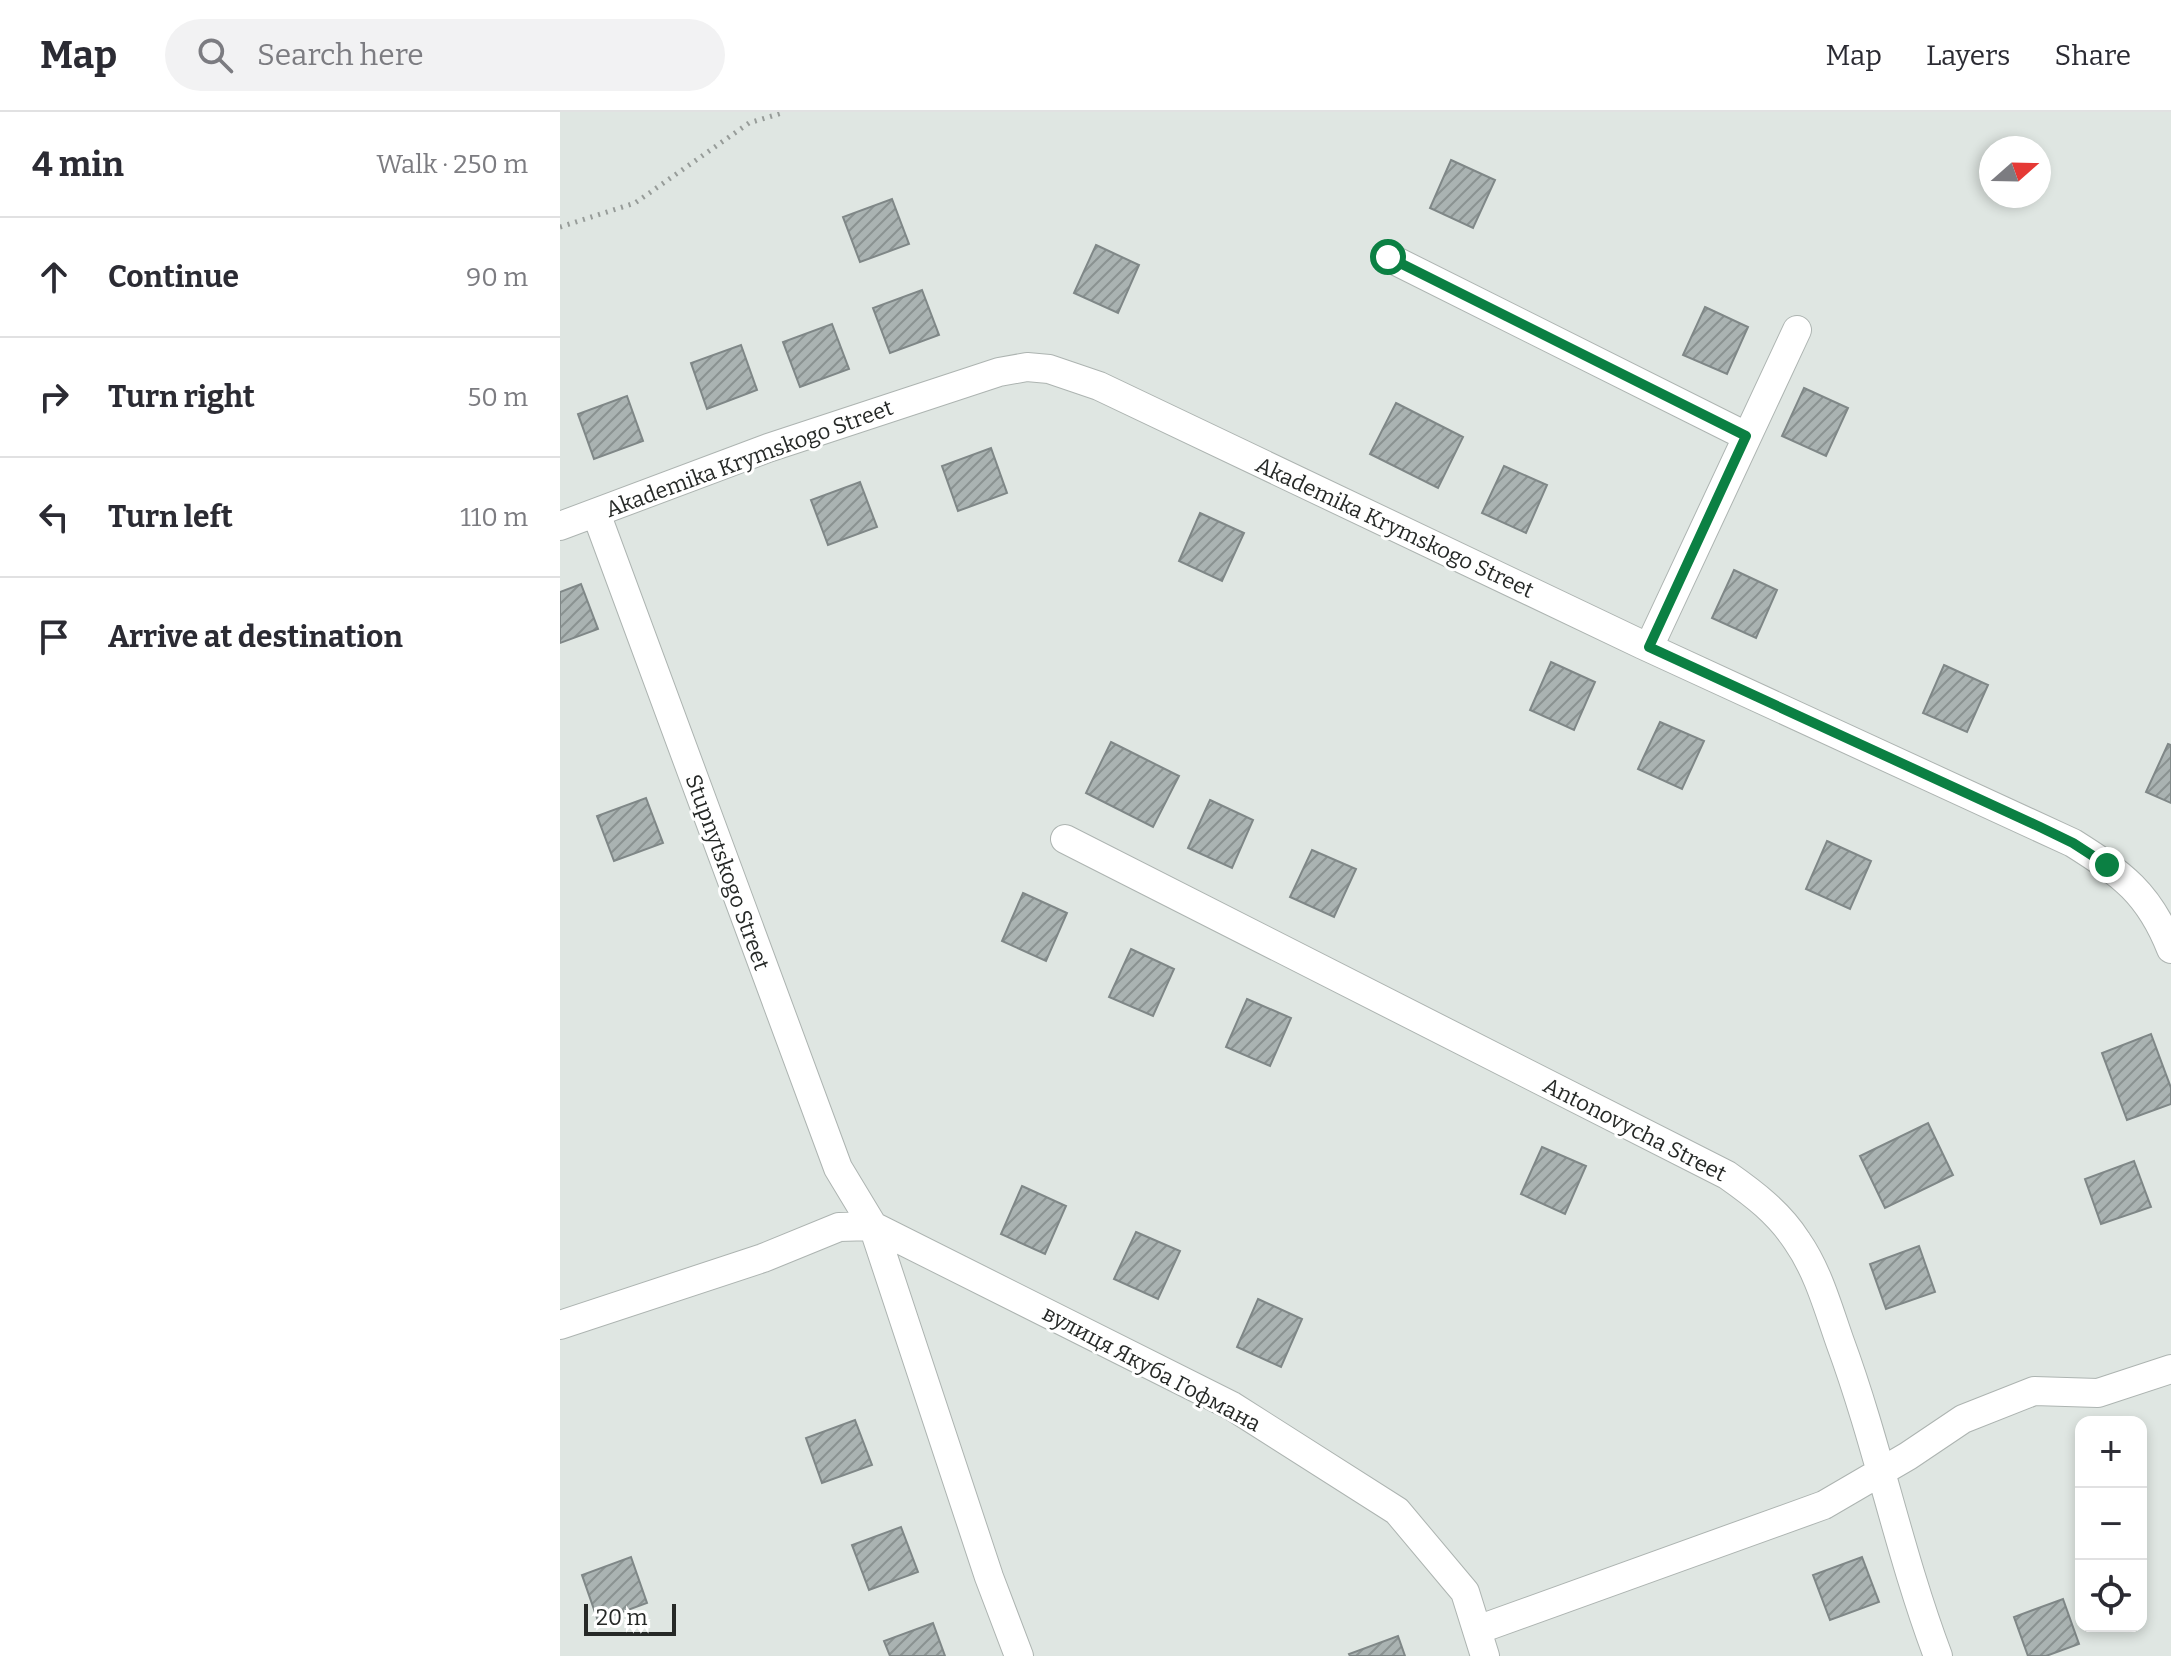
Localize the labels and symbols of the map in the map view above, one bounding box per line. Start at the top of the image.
north arrow [1979,136,2051,208]
route start [1370,239,1406,275]
street label: Akademika Krymskogo Street [602,394,897,523]
street label: Akademika Krymskogo Street [1251,451,1538,604]
street label: Stupnytskogo Street [680,771,776,974]
route end [2089,847,2125,883]
street label: Antonovycha Street [1539,1072,1731,1187]
street label: вулиця Якуба Гофмана [1038,1299,1265,1437]
scale bar [584,1600,676,1636]

